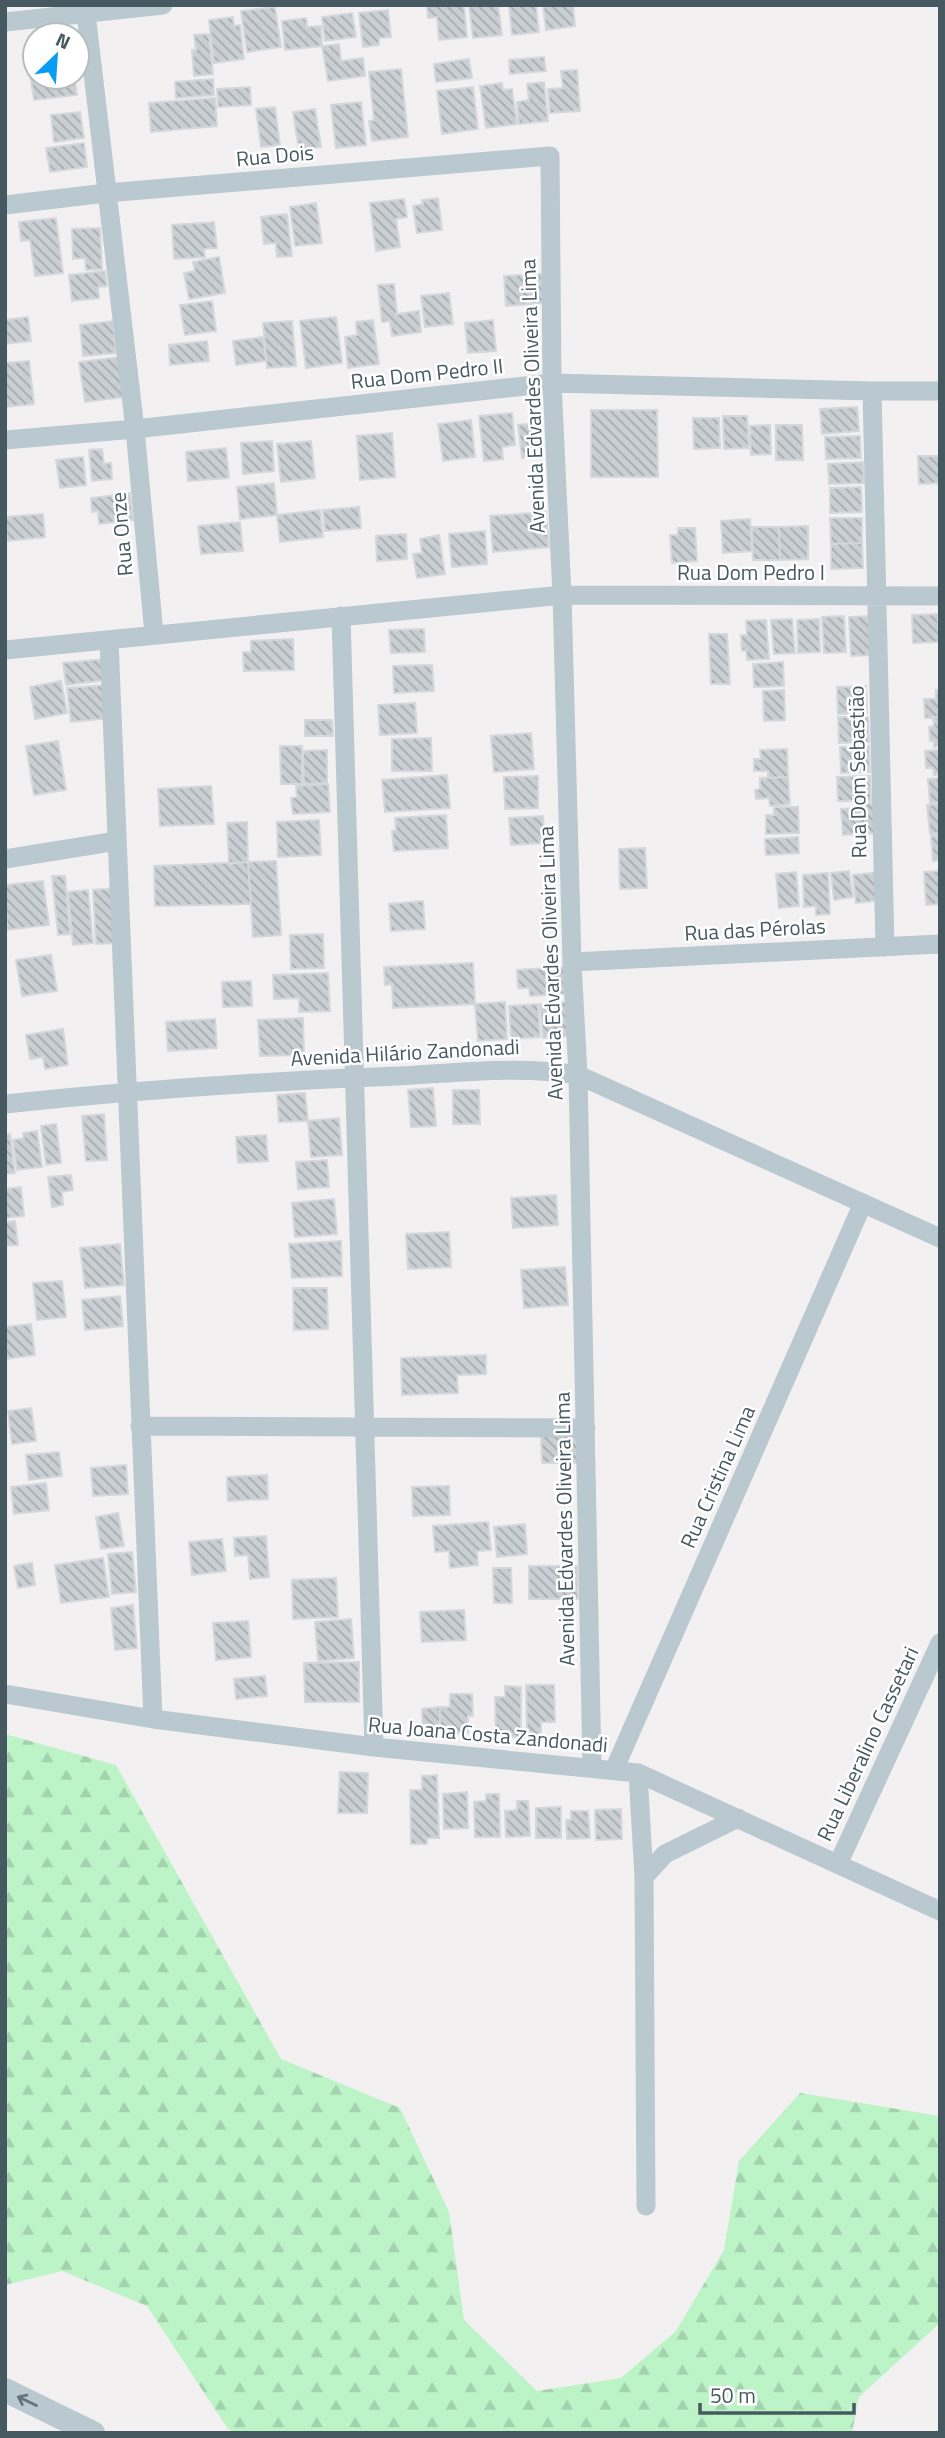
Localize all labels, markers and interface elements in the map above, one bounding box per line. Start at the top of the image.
north arrow [21,21,91,91]
text: N [51,24,75,56]
street label: Rua Dois [235,136,315,174]
street label: Avenida Edvardes Oliveira Lima [511,258,553,534]
street label: Rua Dom Pedro II [349,349,505,397]
street label: Rua Onze [101,491,141,578]
street label: Rua Dom Pedro I [677,556,825,588]
street label: Rua Dom Sebastião [839,685,875,859]
street label: Avenida Edvardes Oliveira Lima [529,825,571,1101]
street label: Rua das Pérolas [683,909,826,949]
street label: Avenida Hilário Zandonadi [290,1030,520,1074]
street label: Avenida Edvardes Oliveira Lima [546,1391,582,1666]
street label: Rua Cristina Lima [671,1400,763,1553]
street label: Rua Liberalino Cassetari [808,1641,926,1846]
street label: Rua Joana Costa Zandonadi [367,1708,609,1760]
scale bar [700,2372,854,2416]
text: 50 m [710,2379,756,2411]
one-way arrow [17,2393,38,2407]

